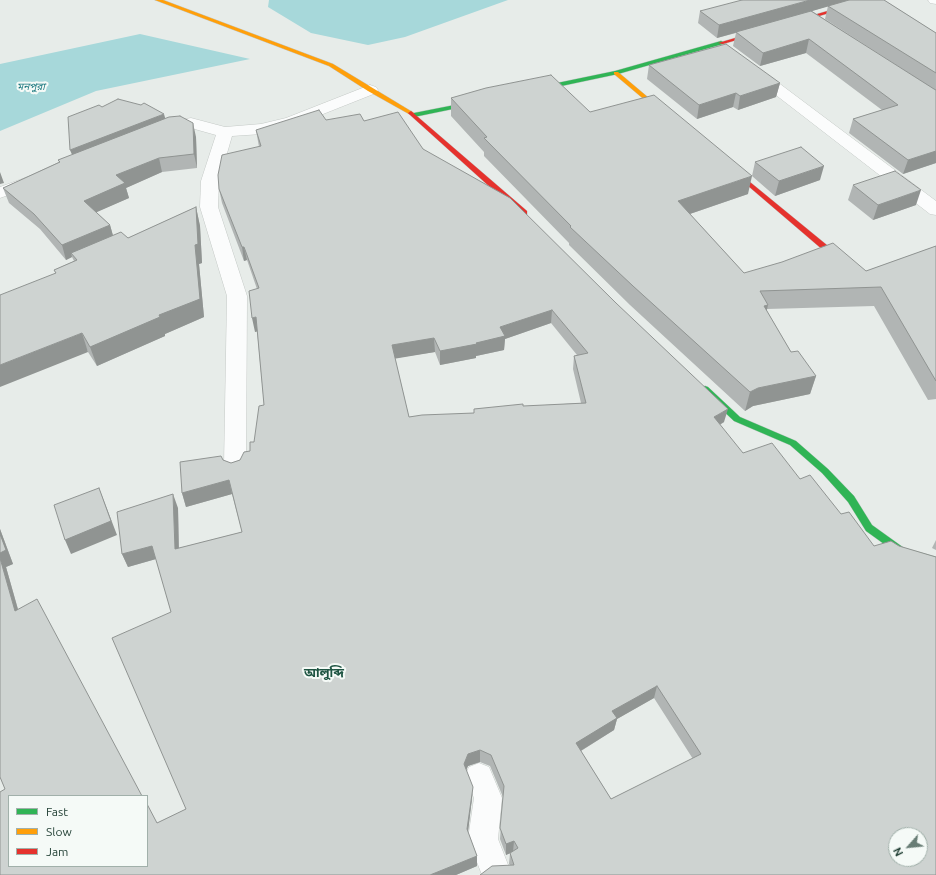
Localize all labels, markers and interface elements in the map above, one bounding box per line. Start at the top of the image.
water label: মনপুরা [17,81,45,93]
district label: আলুব্দি [304,665,344,681]
legend [8,795,148,867]
text: Fast [46,805,68,818]
text: Slow [46,825,72,838]
north arrow [888,827,928,867]
text: Jam [46,845,68,858]
text: N [891,846,905,858]

